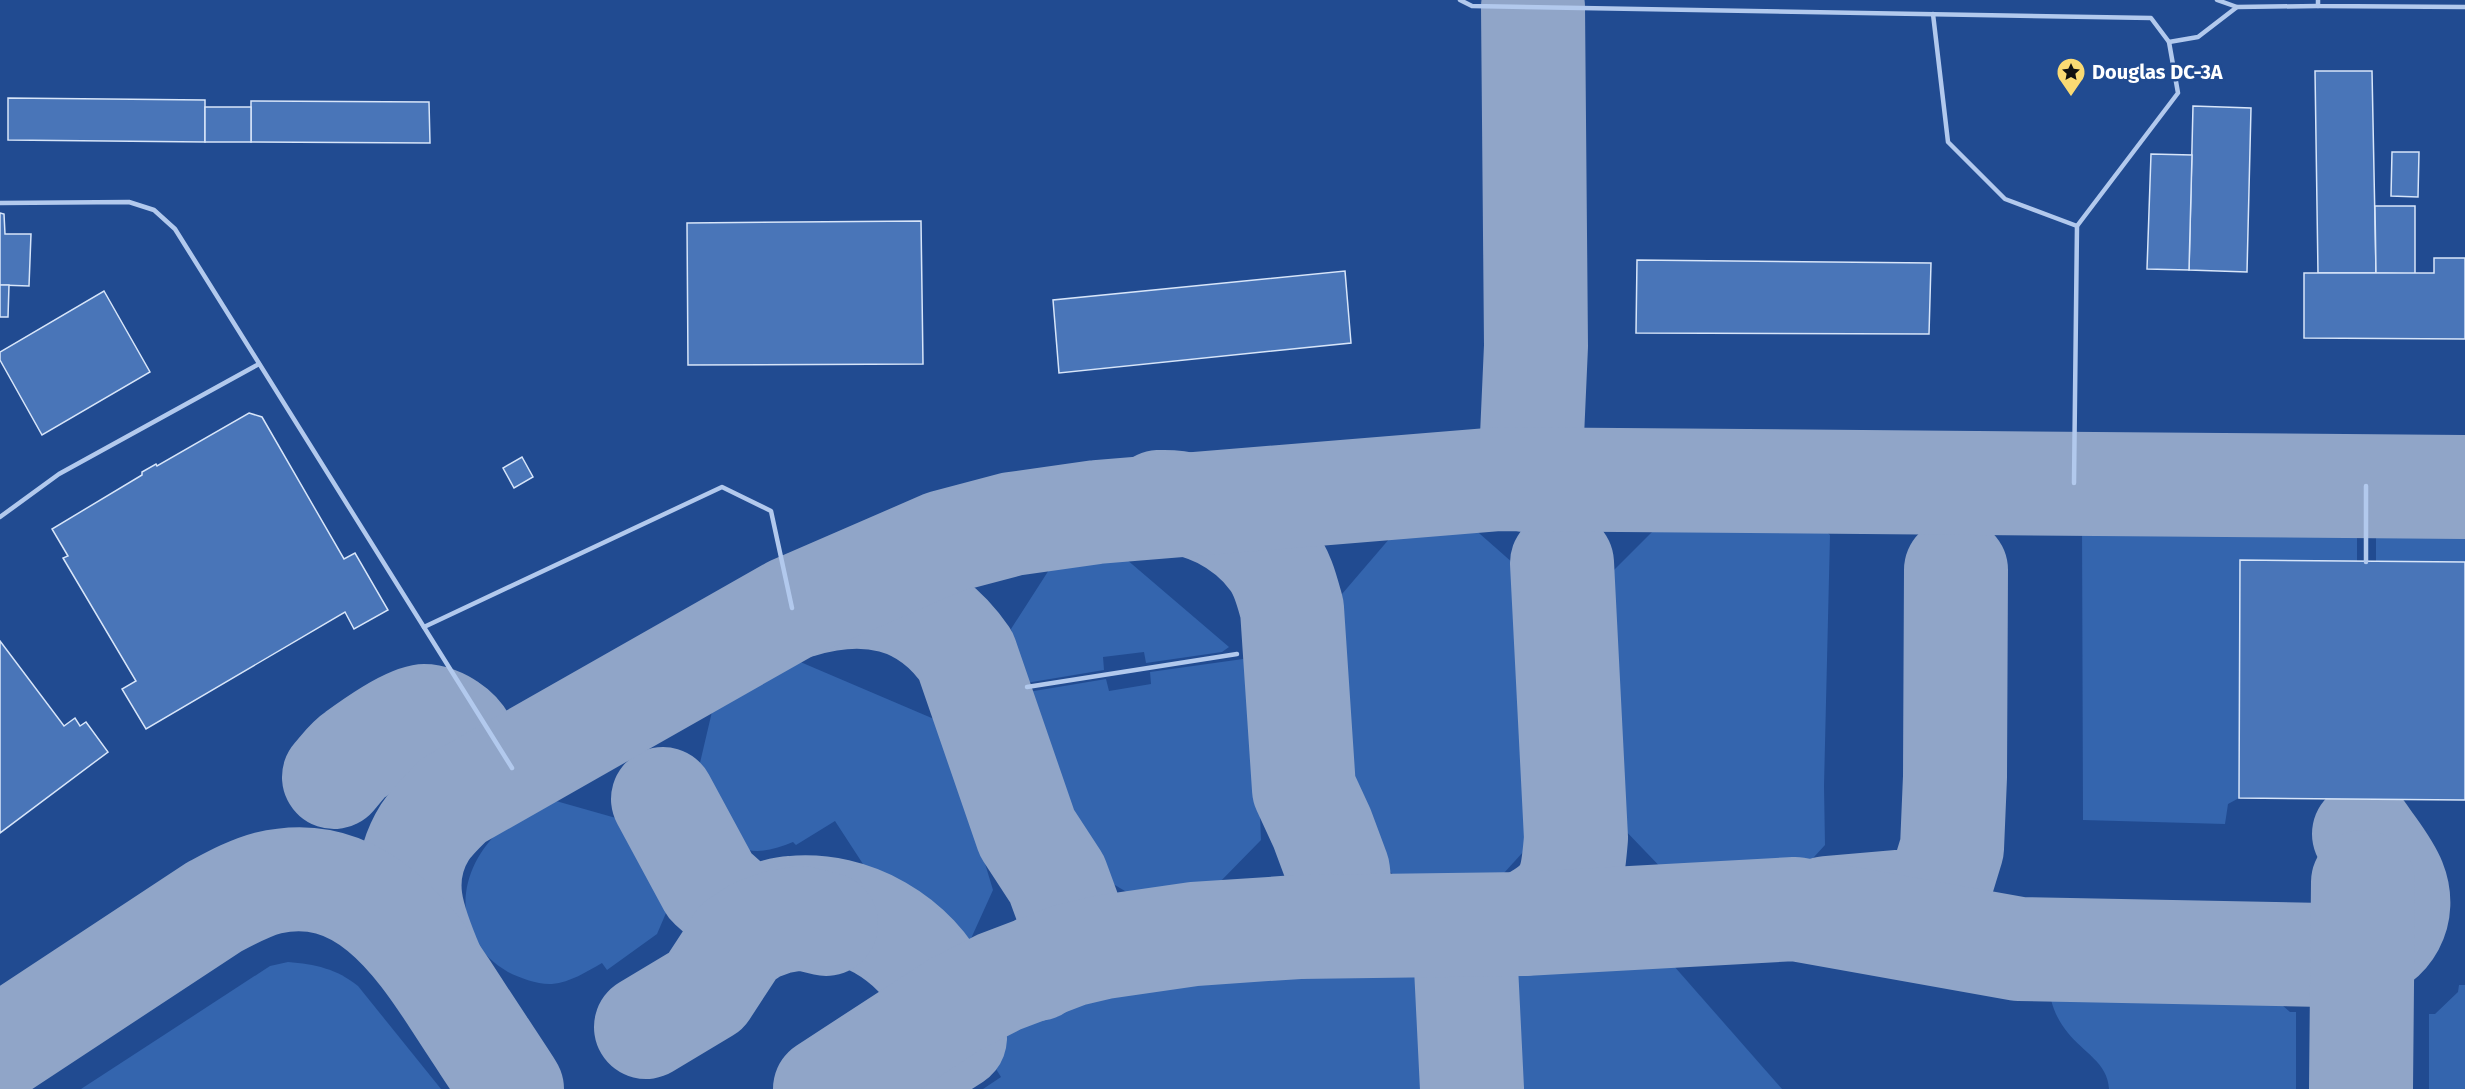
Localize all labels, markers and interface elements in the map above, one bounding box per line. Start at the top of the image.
place icon: Douglas DC-3A [2055,56,2087,98]
place label: Douglas DC-3A [2092,60,2224,84]

